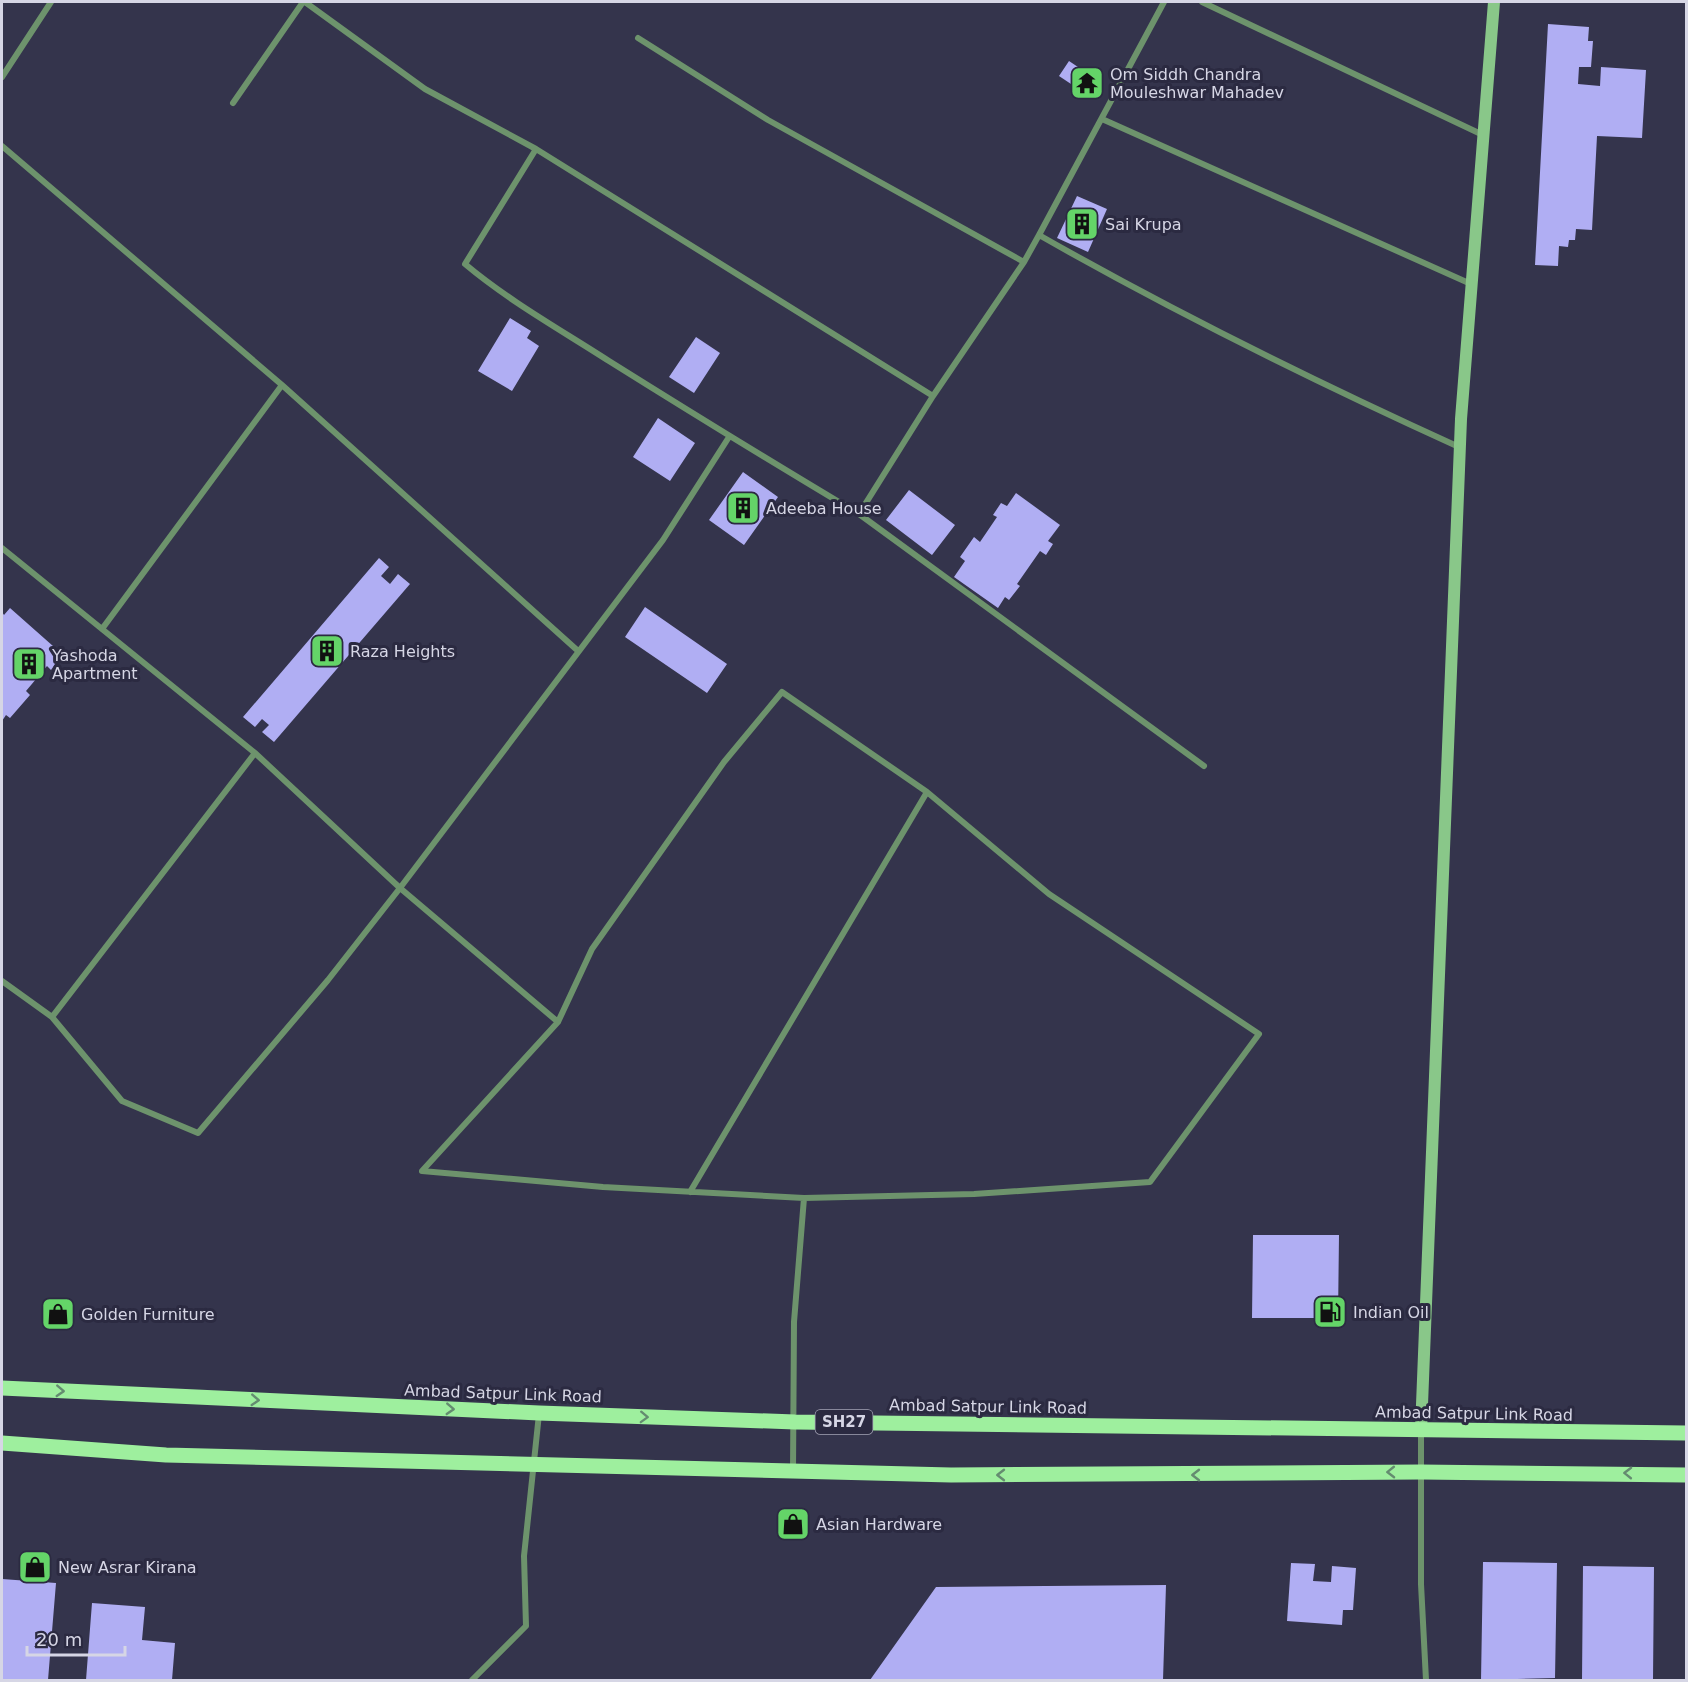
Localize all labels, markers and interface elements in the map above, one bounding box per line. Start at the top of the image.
temple icon: Om Siddh Chandra Mouleshwar Mahadev [1069,65,1105,101]
place label: Om Siddh Chandra Mouleshwar Mahadev [1110,65,1284,102]
building icon: Sai Krupa [1064,206,1100,242]
place label: Sai Krupa [1105,215,1182,234]
building icon: Adeeba House [725,490,761,526]
place label: Adeeba House [766,499,882,518]
building icon: Raza Heights [309,633,345,669]
place label: Raza Heights [350,642,455,661]
building icon: Yashoda Apartment [11,646,47,682]
place label: Yashoda Apartment [51,646,138,683]
fuel station icon: Indian Oil [1312,1294,1348,1330]
shop icon: Golden Furniture [40,1296,76,1332]
place label: Indian Oil [1353,1303,1429,1322]
place label: Golden Furniture [81,1305,215,1324]
street label: Ambad Satpur Link Road [404,1381,602,1406]
one-way arrow [55,1384,64,1397]
one-way arrow [250,1394,259,1407]
street label: Ambad Satpur Link Road [889,1395,1087,1418]
street label: Ambad Satpur Link Road [1375,1402,1573,1425]
one-way arrow [445,1403,454,1416]
road number: SH27 [816,1410,872,1434]
one-way arrow [640,1411,649,1423]
one-way arrow [1387,1466,1396,1479]
one-way arrow [1624,1467,1633,1480]
one-way arrow [997,1469,1006,1481]
one-way arrow [1192,1469,1201,1481]
shop icon: Asian Hardware [775,1506,811,1542]
place label: Asian Hardware [816,1515,942,1534]
shop icon: New Asrar Kirana [17,1549,53,1585]
place label: New Asrar Kirana [58,1558,197,1577]
scale bar [27,1619,124,1657]
text: 20 m [36,1629,82,1650]

